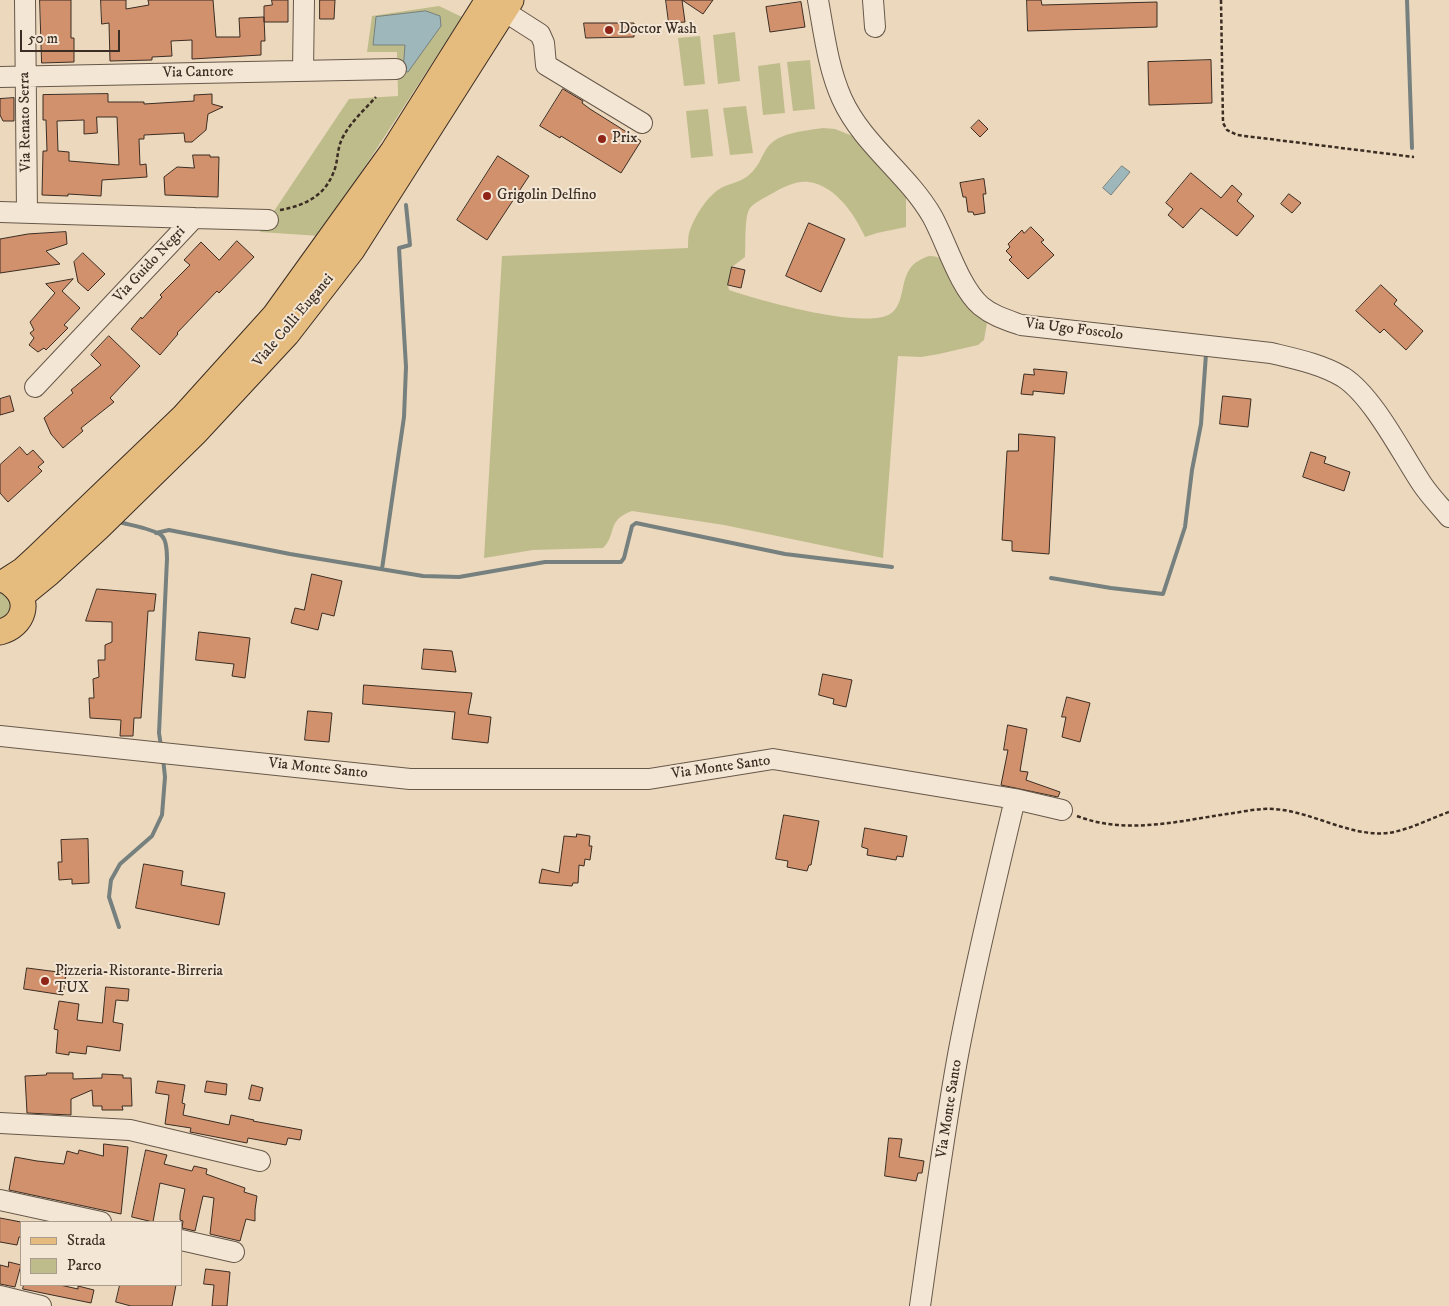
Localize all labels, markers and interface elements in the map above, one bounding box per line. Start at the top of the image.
scale bar [22,20,122,52]
place label: Doctor Wash [619,21,697,39]
marker: Doctor Wash [603,24,615,36]
text: 50 m [28,29,58,48]
street label: Via Cantore [162,63,234,83]
street label: Via Renato Serra [16,72,36,172]
place label: Prix [612,130,638,148]
marker: Prix [596,133,608,145]
place label: Grigolin Delfino [497,187,596,205]
marker: Grigolin Delfino [481,190,493,202]
street label: Via Guido Negri [110,223,190,307]
street label: Viale Colli Euganei [250,271,338,371]
street label: Via Ugo Foscolo [1024,315,1124,345]
street label: Via Monte Santo [670,752,772,784]
street label: Via Monte Santo [267,755,369,783]
place label: Pizzeria-Ristorante-Birreria TUX [55,963,223,998]
marker: Pizzeria-Ristorante-Birreria TUX [39,975,51,987]
street label: Via Monte Santo [933,1058,967,1160]
legend [20,1221,182,1286]
text: Strada [67,1231,105,1250]
text: Parco [67,1256,101,1275]

